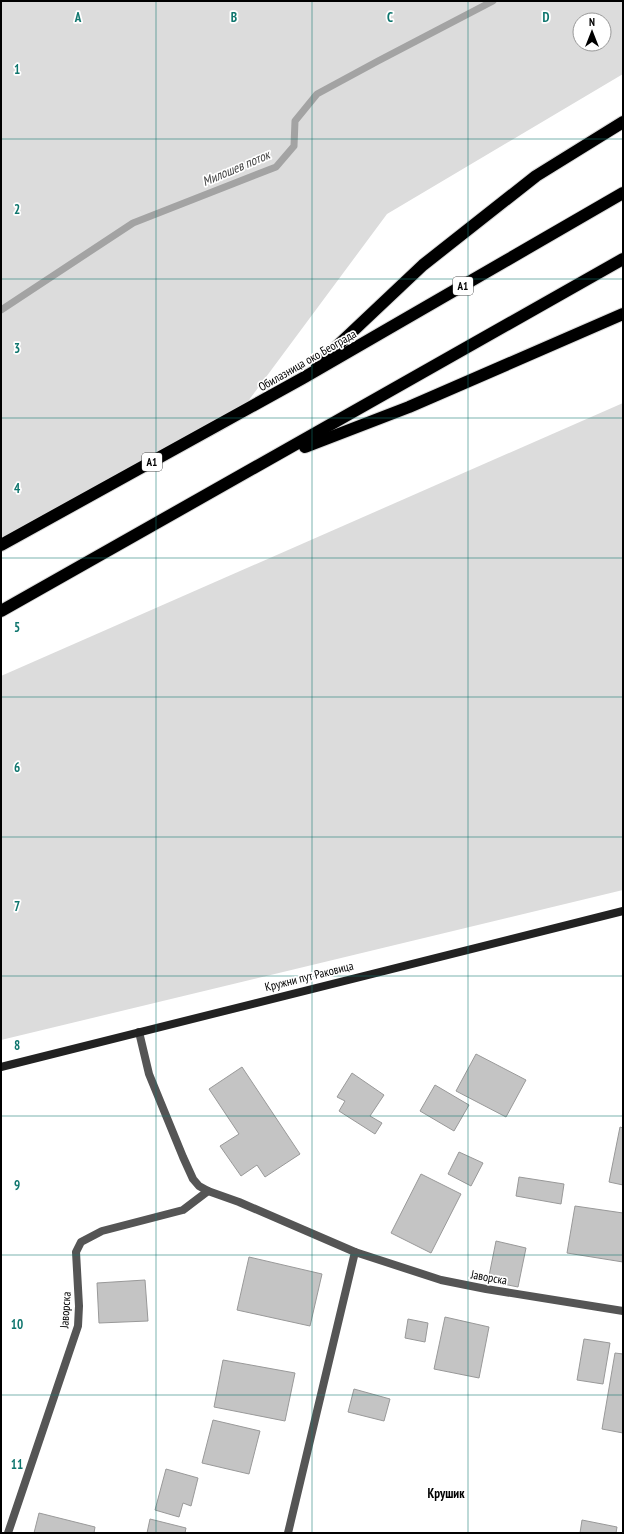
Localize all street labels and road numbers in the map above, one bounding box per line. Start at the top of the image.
road number: A1 [453,277,473,295]
street label: Обилазница око Београда [255,326,359,394]
road number: A1 [142,453,162,471]
street label: Кружни пут Раковица [263,958,355,994]
street label: Јаворска [469,1266,509,1288]
street label: Јаворска [56,1291,74,1330]

